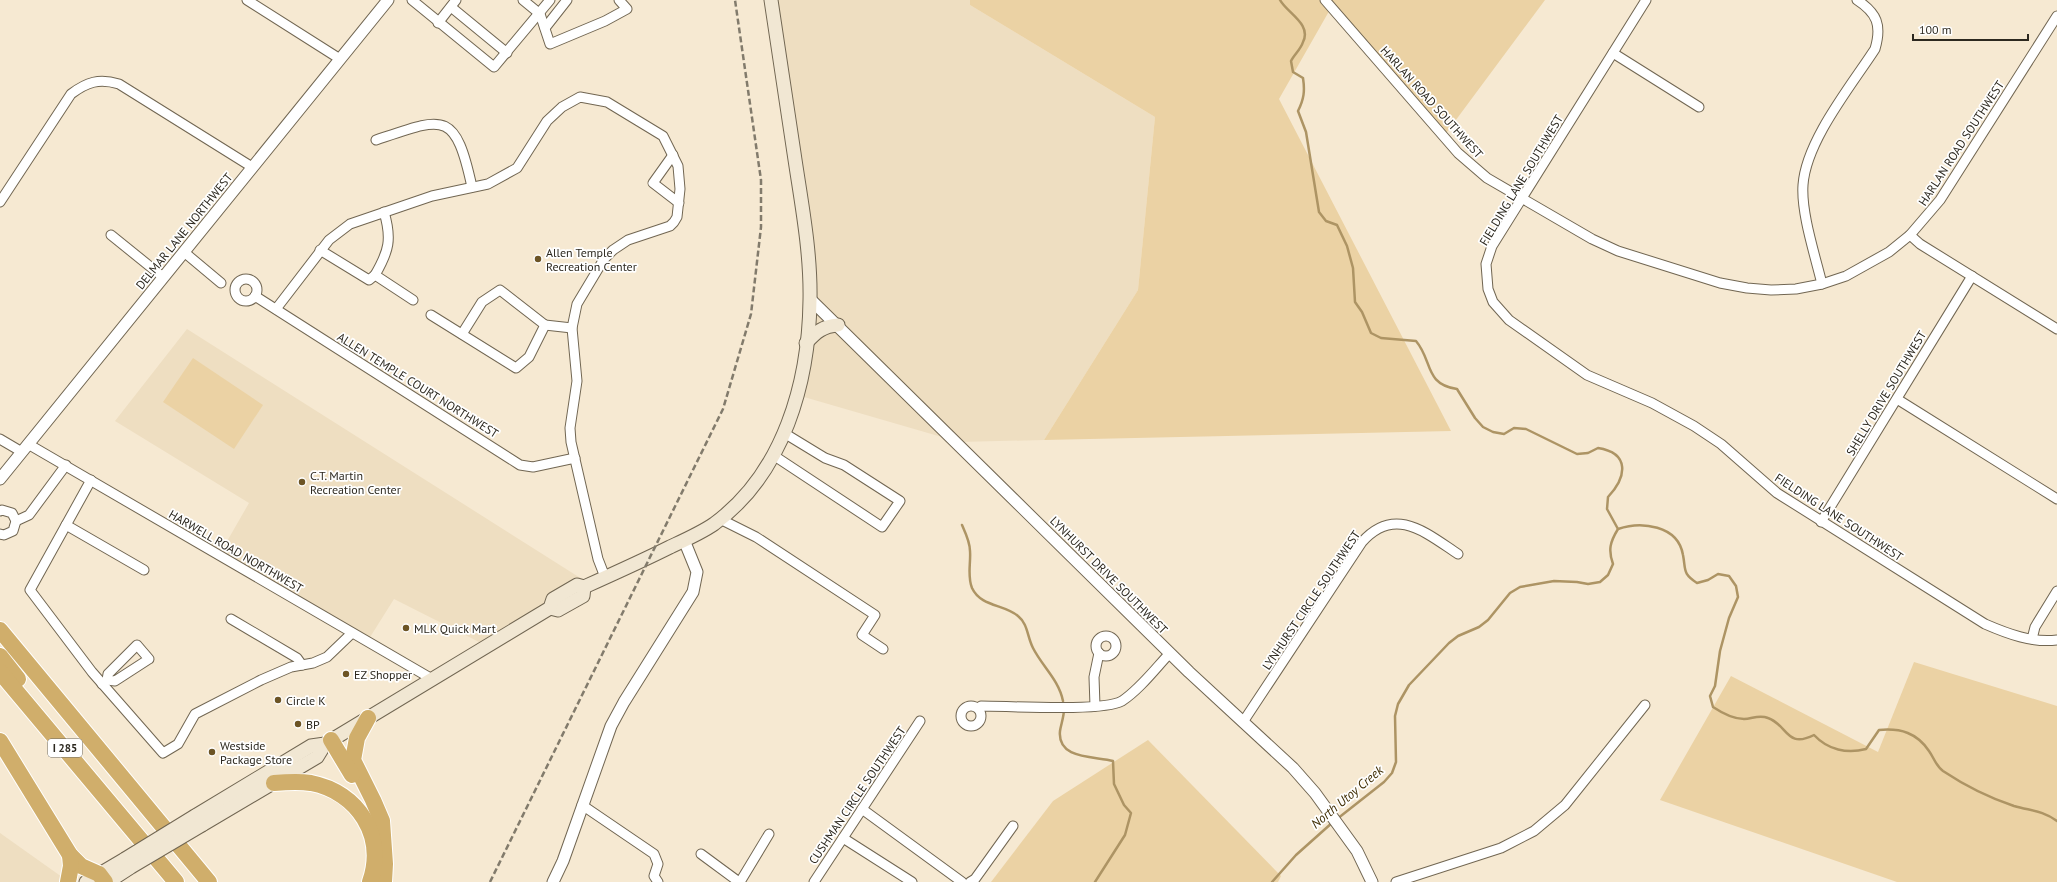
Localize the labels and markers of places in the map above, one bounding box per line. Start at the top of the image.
place label: Allen Temple Recreation Center [546,245,637,274]
marker: Allen Temple Recreation Center [533,254,543,264]
place label: C.T. Martin Recreation Center [310,468,401,497]
marker: C.T. Martin Recreation Center [297,477,307,487]
place label: MLK Quick Mart [414,621,496,636]
marker: MLK Quick Mart [401,623,411,633]
place label: EZ Shopper [354,667,412,682]
marker: EZ Shopper [341,669,351,679]
place label: Circle K [286,693,326,708]
marker: Circle K [273,695,283,705]
place label: BP [306,717,320,732]
marker: BP [293,719,303,729]
place label: Westside Package Store [220,738,292,767]
marker: Westside Package Store [207,747,217,757]

